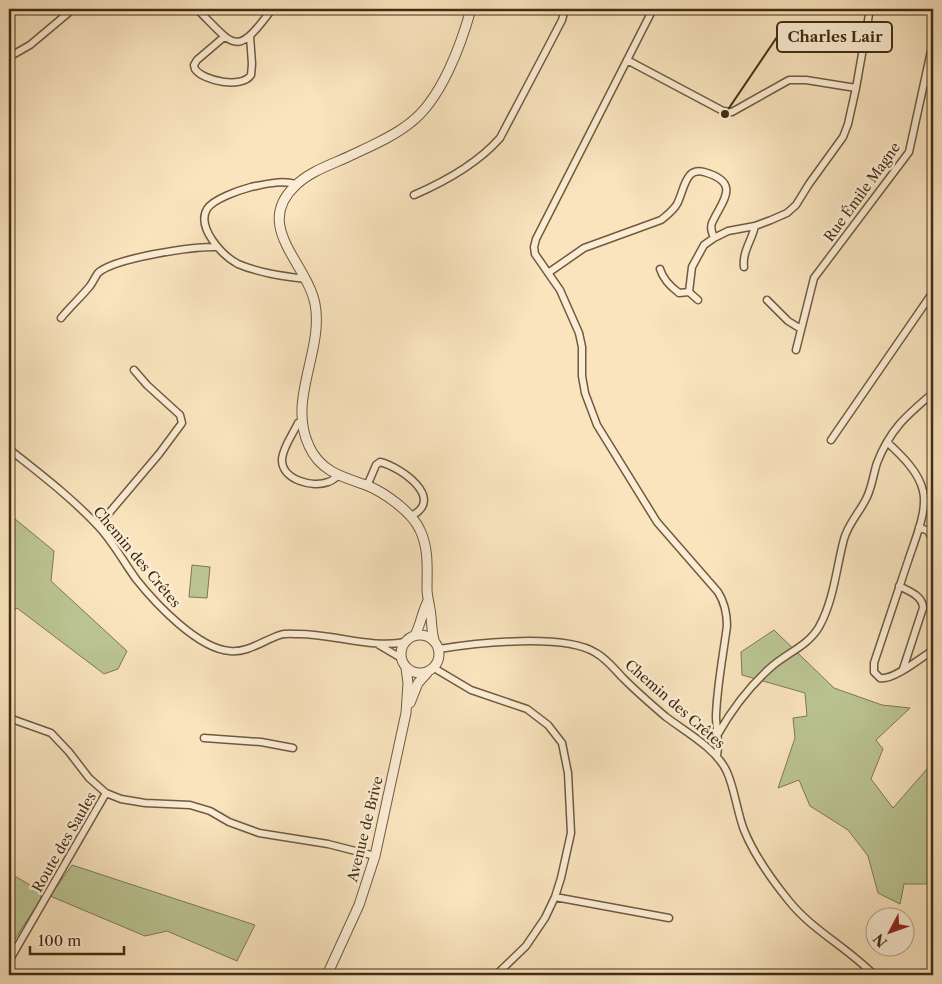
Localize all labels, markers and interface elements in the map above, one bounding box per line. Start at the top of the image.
callout: Charles Lair [777,22,892,52]
text: Charles Lair [787,27,883,46]
street label: Rue Émile Magne [820,139,904,245]
street label: Chemin des Crêtes [89,503,185,611]
street label: Chemin des Crêtes [621,656,729,752]
street label: Avenue de Brive [343,774,387,885]
street label: Route des Saules [28,789,100,895]
north arrow [864,906,914,956]
scale bar [30,924,124,956]
text: N [869,930,891,951]
text: 100 m [38,931,81,950]

